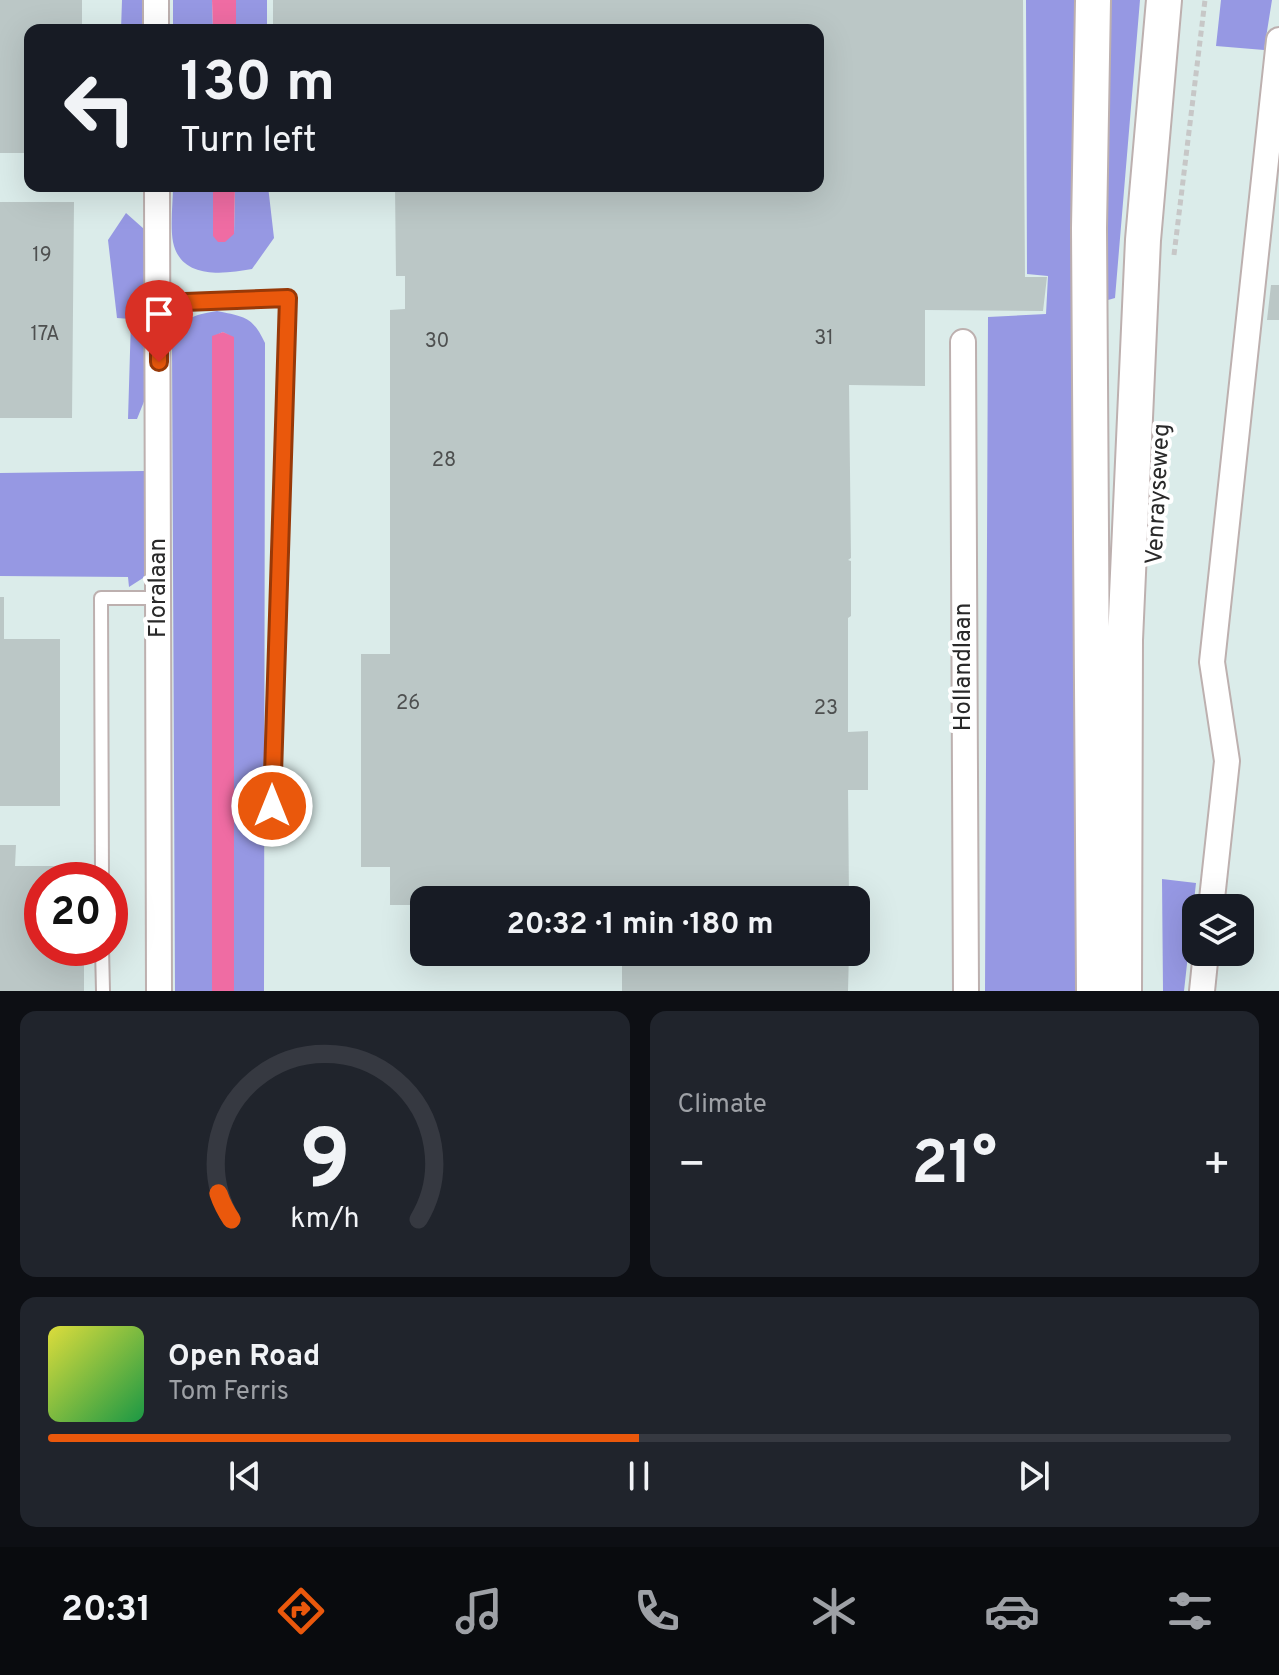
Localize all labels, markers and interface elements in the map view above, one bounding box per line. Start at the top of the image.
text: 130 m [180,50,335,120]
icon: left [48,56,152,160]
text: Turn left [180,119,317,165]
house number: 19 [32,243,52,269]
pin [125,280,193,362]
icon: arrive [137,292,181,336]
house number: 17A [30,322,60,348]
house number: 31 [814,326,834,352]
house number: 30 [425,329,449,355]
street label: Venrayseweg [1140,423,1178,565]
house number: 28 [432,448,456,474]
street label: Floralaan [144,538,174,638]
street label: Hollandlaan [949,603,979,731]
house number: 26 [396,691,420,717]
house number: 23 [814,696,838,722]
position arrow [230,764,314,848]
speed limit sign: 20 [24,862,128,966]
map controls [1182,894,1254,966]
button: layers [1182,894,1254,966]
text: 20:32 · 1 min · 180 m [506,907,774,944]
text: Climate [678,1089,767,1122]
text: 9 [299,1113,350,1218]
text: 21° [911,1129,997,1205]
text: − [678,1139,706,1195]
text: + [1203,1139,1231,1195]
text: km/h [290,1202,359,1238]
text: Open Road [168,1339,320,1376]
text: Tom Ferris [168,1376,289,1409]
icon: previous [223,1454,267,1498]
icon: pause [617,1454,661,1498]
icon: next [1012,1454,1056,1498]
icon: directions [273,1583,329,1639]
icon: music [451,1583,507,1639]
icon: phone [629,1583,685,1639]
icon: climate [806,1583,862,1639]
icon: car [984,1583,1040,1639]
icon: filters [1162,1583,1218,1639]
text: 20:31 [61,1588,151,1634]

